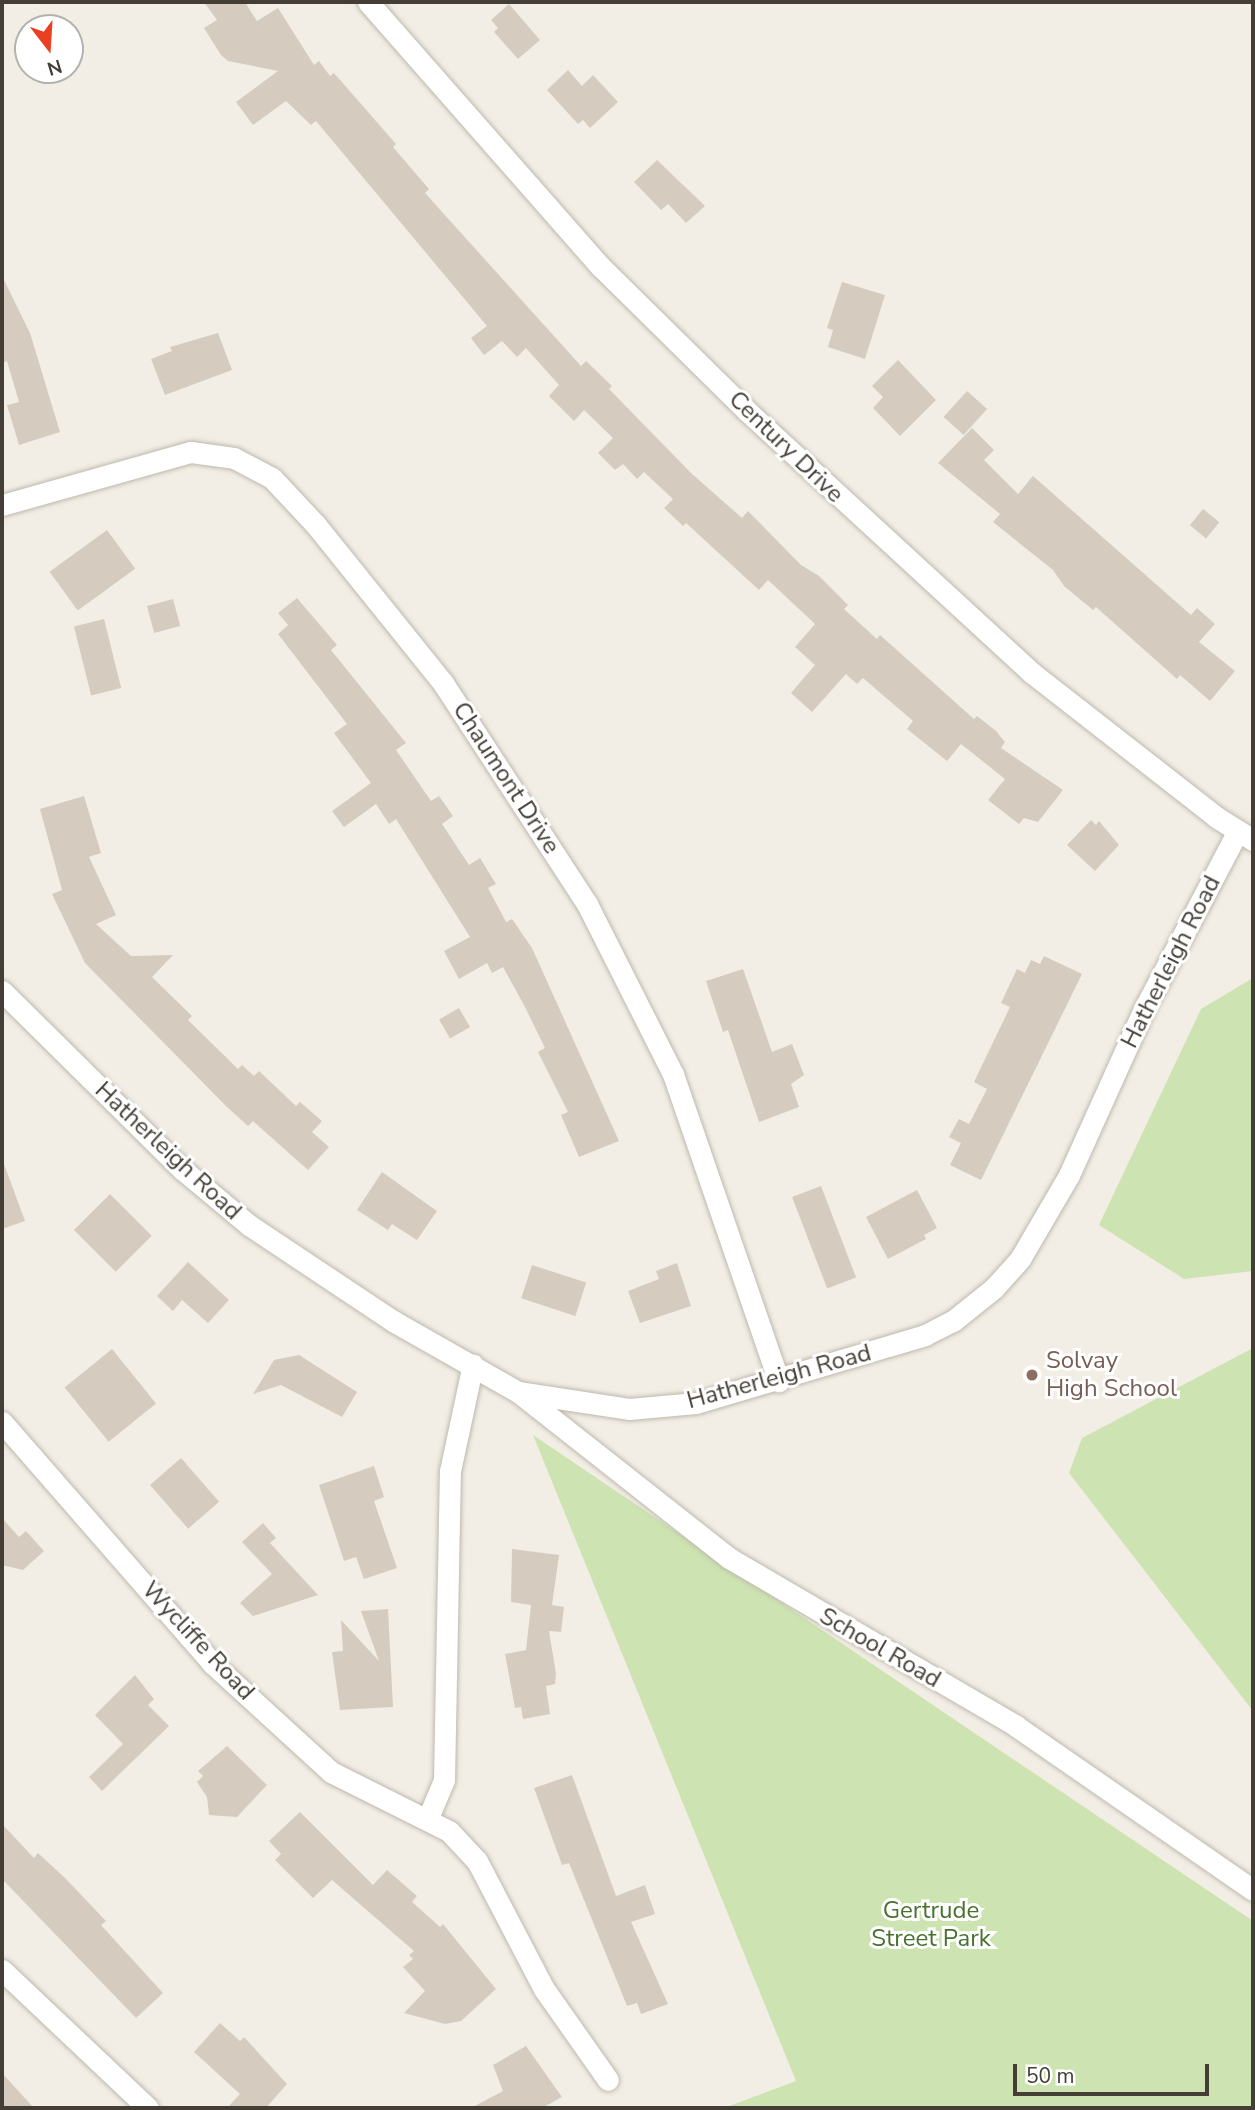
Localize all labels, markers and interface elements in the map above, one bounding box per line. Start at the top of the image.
north arrow [14,14,84,84]
text: N [44,53,65,82]
street label: Century Drive [723,385,849,509]
street label: Chaumont Drive [446,697,566,859]
street label: Hatherleigh Road [1115,871,1227,1053]
street label: Hatherleigh Road [89,1076,247,1226]
street label: Hatherleigh Road [684,1339,874,1415]
place label: Solvay High School [1046,1347,1177,1403]
marker: Solvay High School [1024,1367,1040,1383]
street label: Wycliffe Road [136,1576,260,1706]
street label: School Road [814,1602,946,1694]
park label: Gertrude Street Park [871,1897,991,1953]
scale bar [1017,2050,1213,2094]
text: 50 m [1026,2062,1075,2090]

